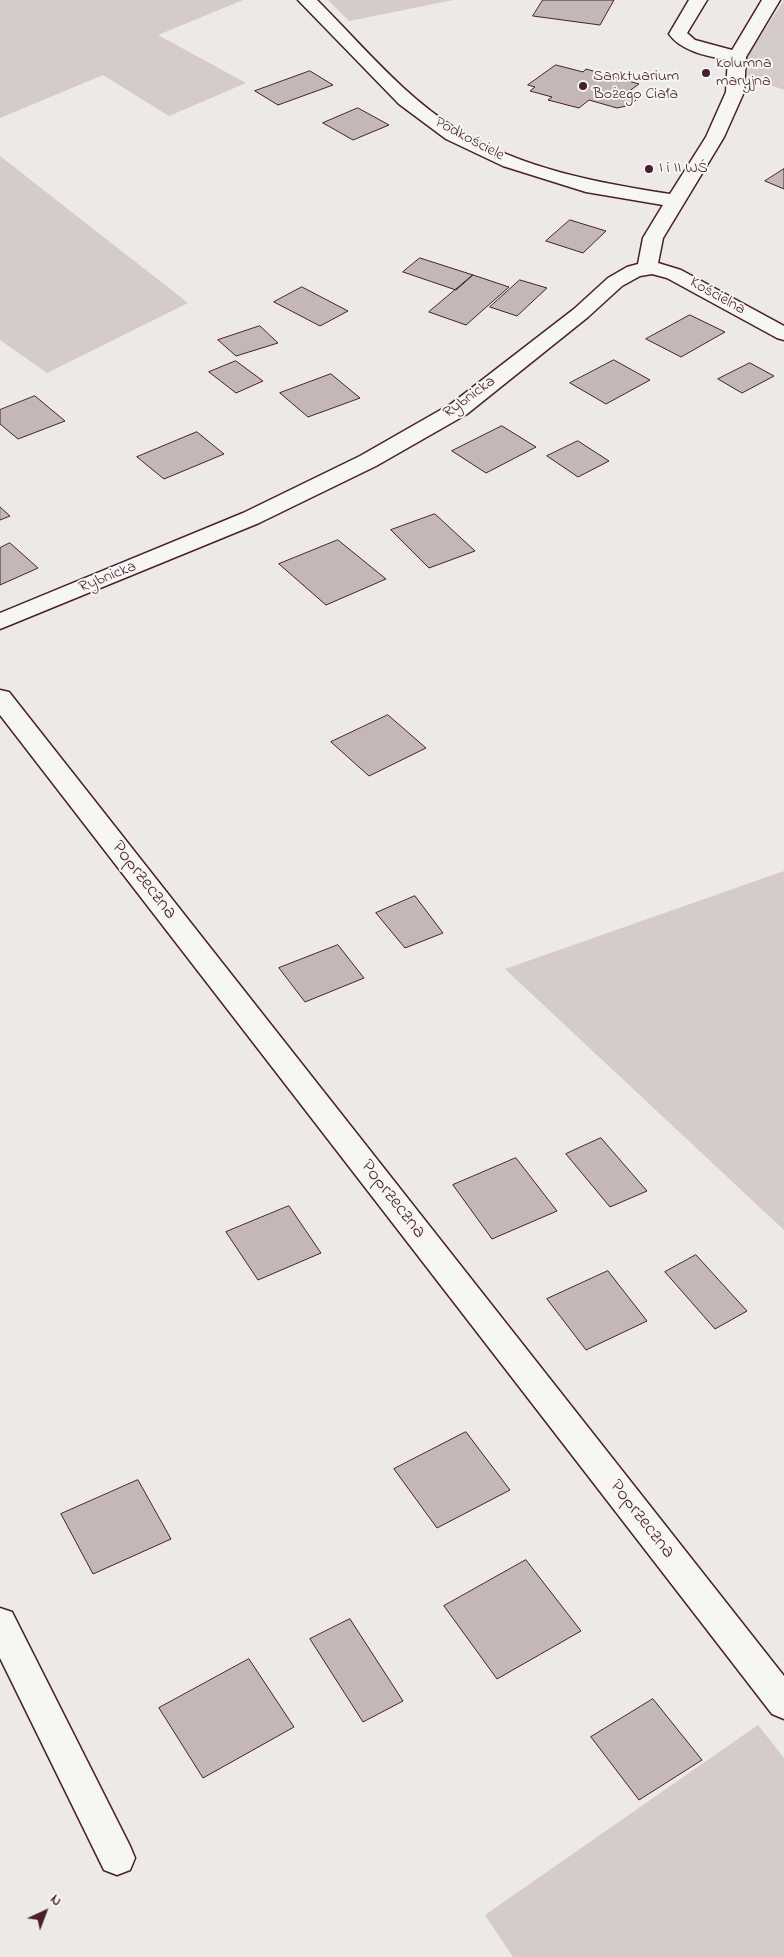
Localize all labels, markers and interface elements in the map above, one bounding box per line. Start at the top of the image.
place label: kolumna maryjna [716,54,772,92]
place label: Sanktuarium Bożego Ciała [593,67,679,105]
marker: kolumna maryjna [700,67,712,79]
marker: Sanktuarium Bożego Ciała [577,80,589,92]
street label: Podkościele [431,114,507,166]
place label: I i II WŚ [659,159,708,179]
marker: I i II WŚ [643,163,655,175]
street label: Kościelna [686,274,748,320]
street label: Rybnicka [440,373,500,423]
street label: Rybnicka [77,558,139,598]
street label: Poprzeczna [105,837,181,925]
street label: Poprzeczna [354,1156,430,1244]
street label: Poprzeczna [603,1476,679,1564]
north arrow [20,1887,70,1937]
text: N [45,1890,66,1912]

